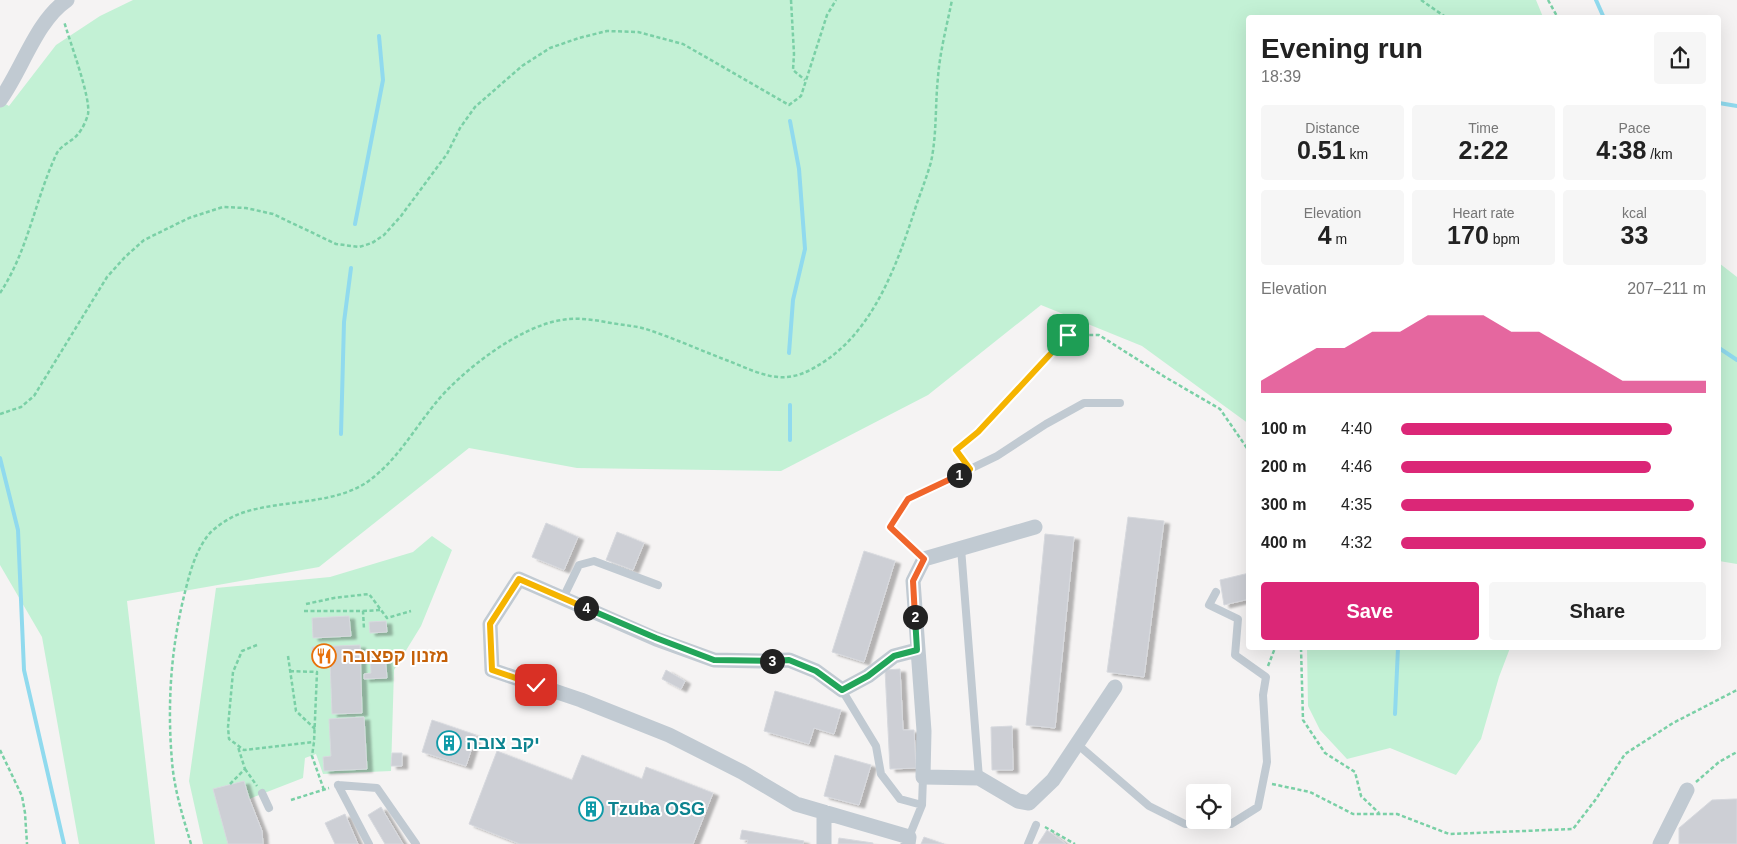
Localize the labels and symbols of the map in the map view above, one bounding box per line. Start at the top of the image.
pin [1047,314,1089,356]
pin: 1 [946,462,972,488]
pin: 4 [574,596,598,620]
pin: 2 [902,604,928,630]
restaurant icon: מזנון קפצובה [311,643,337,669]
place label: מזנון קפצובה [342,646,449,666]
pin: 3 [760,648,784,674]
pin [515,664,557,706]
building icon: יקב צובה [436,730,462,756]
place label: יקב צובה [466,733,540,753]
building icon: Tzuba OSG [578,796,604,822]
place label: Tzuba OSG [608,799,705,819]

